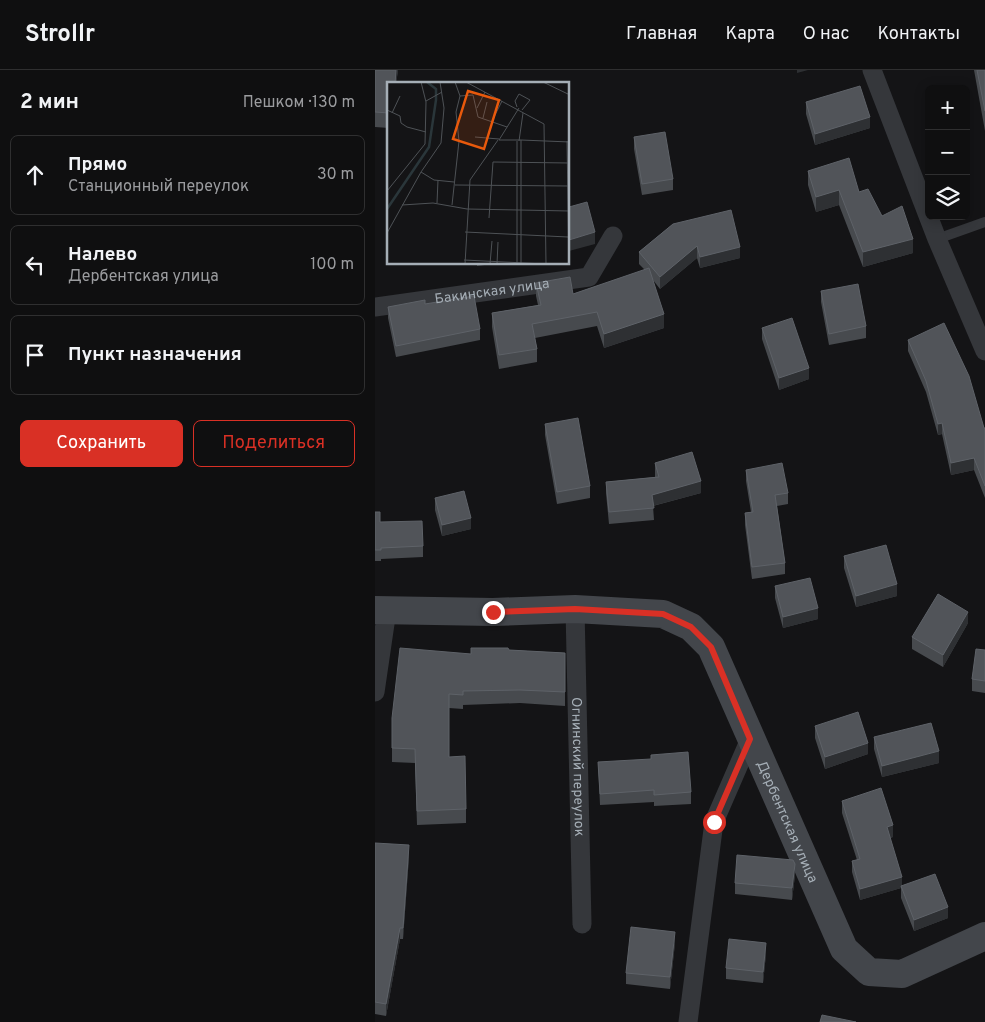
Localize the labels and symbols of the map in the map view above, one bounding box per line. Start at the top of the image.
inset map [387,82,570,265]
street label: Бакинская улица [434,276,550,309]
route end [482,601,505,624]
street label: Огнинский переулок [567,697,587,837]
street label: Дербентская улица [752,758,821,886]
route start [703,811,726,834]

